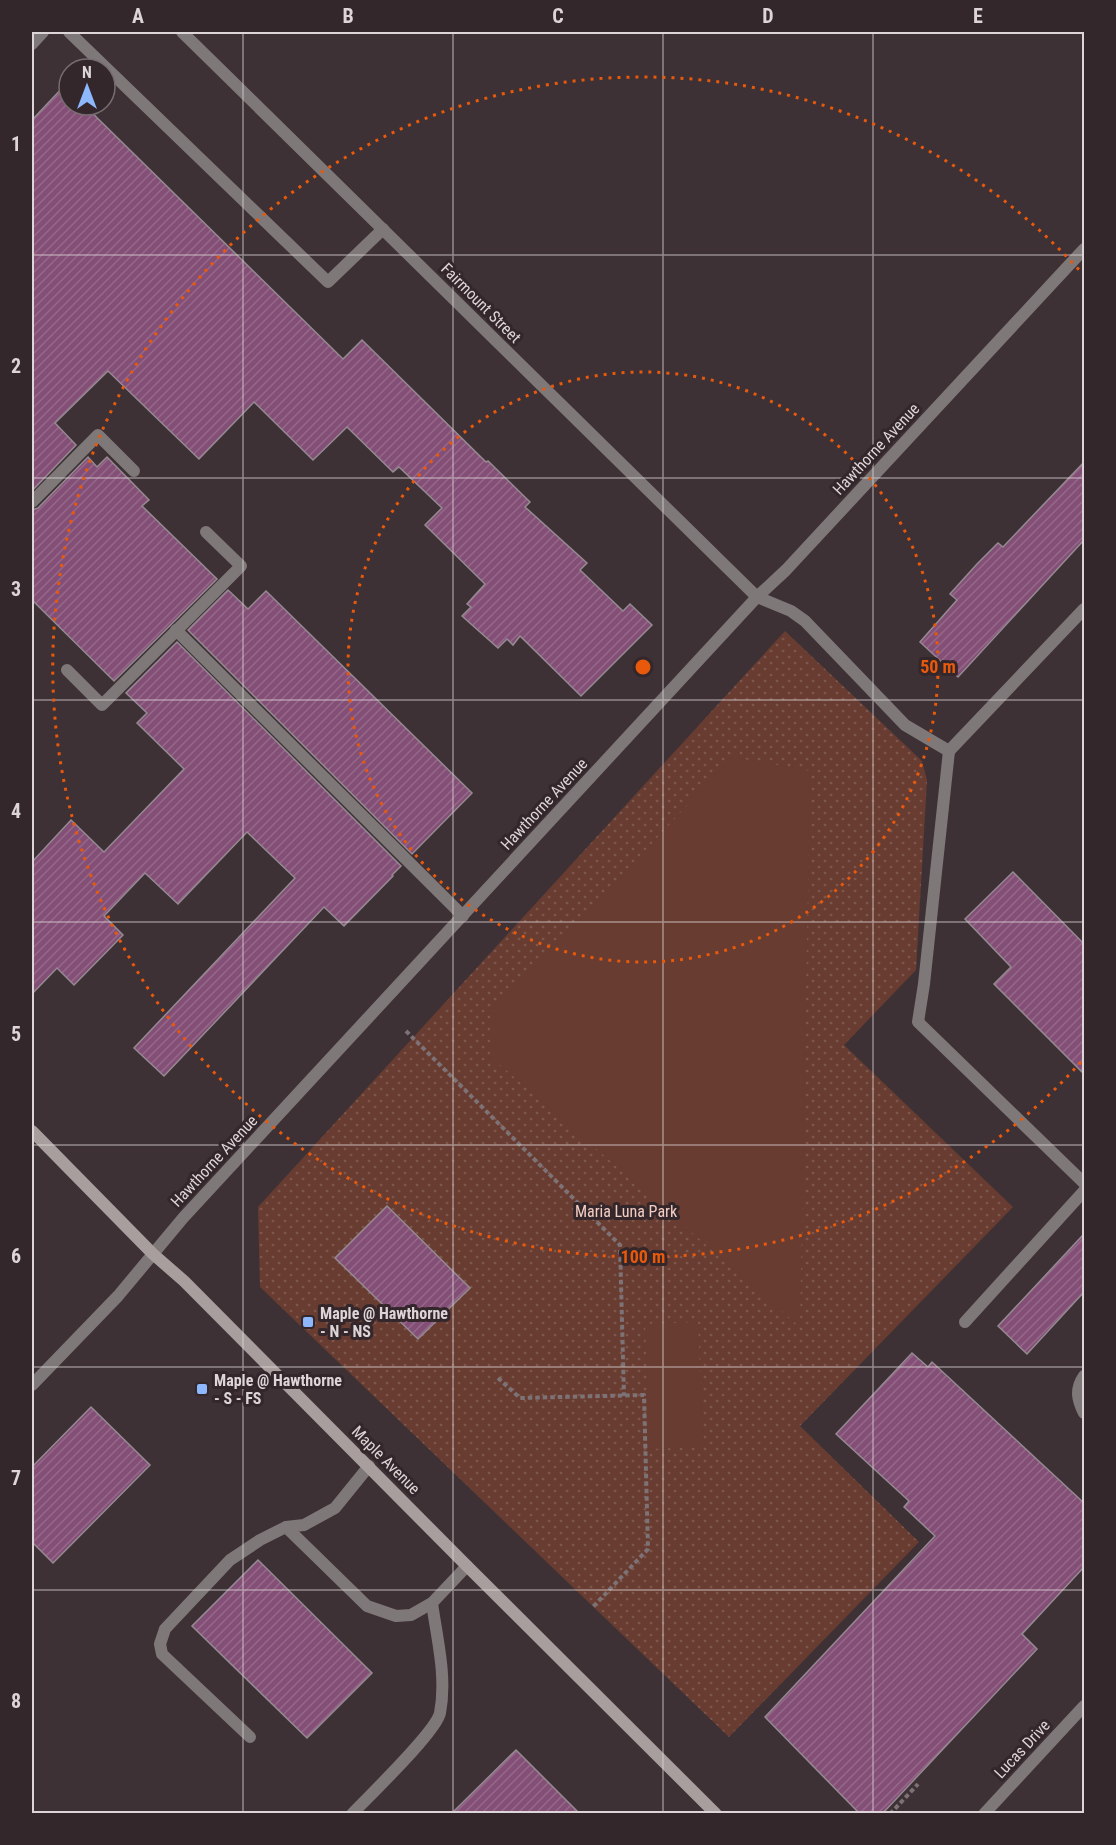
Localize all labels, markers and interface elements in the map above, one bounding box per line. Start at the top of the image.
text: A [132,4,144,28]
text: B [342,4,354,28]
text: C [552,4,564,28]
text: D [762,4,774,28]
text: E [973,4,983,28]
north arrow [57,57,117,117]
text: N [82,63,92,82]
text: 1 [11,132,21,156]
street label: Fairmount Street [437,259,525,347]
text: 2 [11,354,21,378]
street label: Hawthorne Avenue [829,399,923,499]
text: 3 [11,577,21,601]
text: 50 m [920,656,956,677]
centre of rings [633,657,653,677]
street label: Hawthorne Avenue [497,754,591,854]
text: 4 [11,799,21,823]
text: 5 [11,1022,21,1046]
street label: Hawthorne Avenue [167,1111,261,1211]
park label: Maria Luna Park [575,1202,678,1221]
text: 6 [11,1244,21,1268]
text: 100 m [621,1246,665,1267]
place label: Maple @ Hawthorne - N - NS [320,1304,448,1341]
marker: Maple @ Hawthorne - N - NS [301,1315,315,1329]
place label: Maple @ Hawthorne - S - FS [214,1371,342,1408]
marker: Maple @ Hawthorne - S - FS [195,1382,209,1396]
street label: Maple Avenue [348,1422,424,1498]
text: 7 [11,1466,21,1490]
text: 8 [11,1689,21,1713]
street label: Lucas Drive [990,1716,1054,1782]

